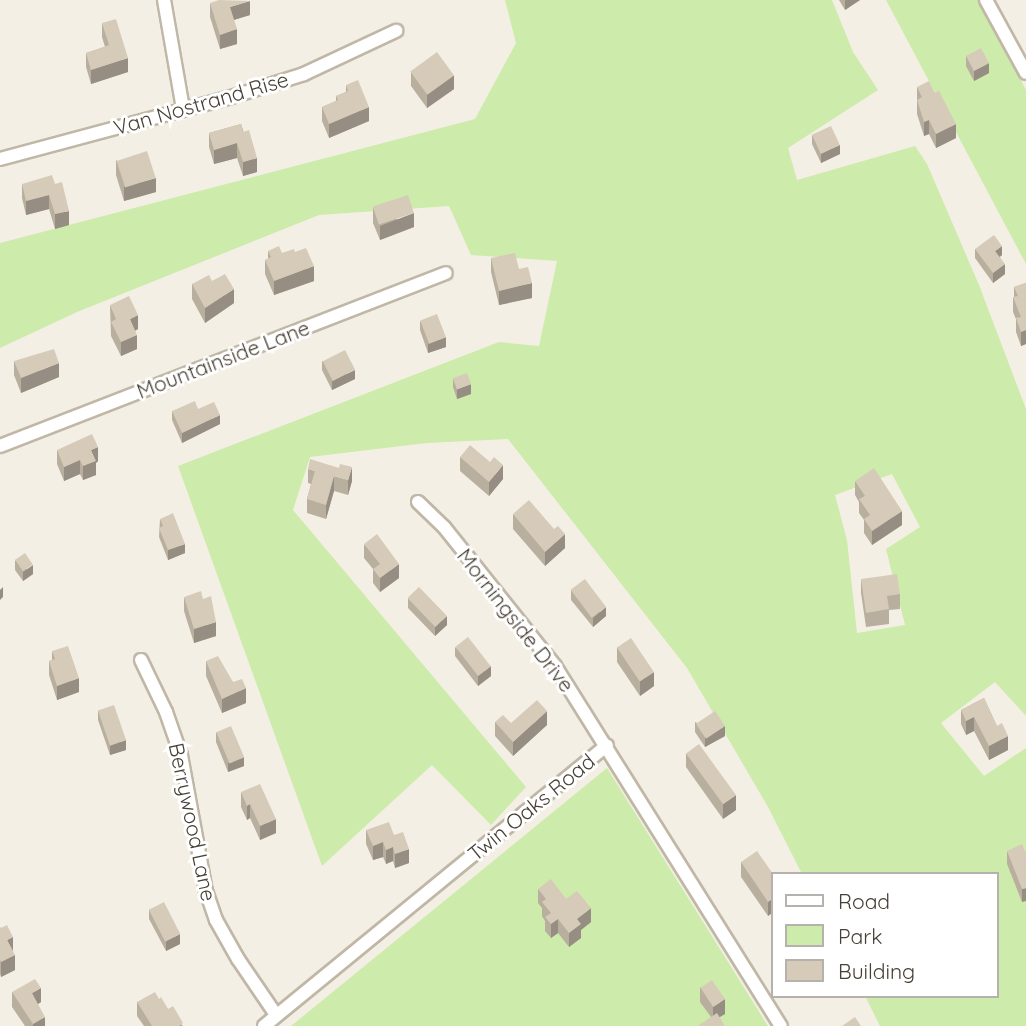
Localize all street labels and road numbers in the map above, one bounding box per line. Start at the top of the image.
street label: Van Nostrand Rise [111,66,291,140]
street label: Mountainside Lane [133,314,313,404]
street label: Morningside Drive [452,543,580,697]
street label: Berrywood Lane [164,741,222,903]
street label: Twin Oaks Road [462,748,600,866]

